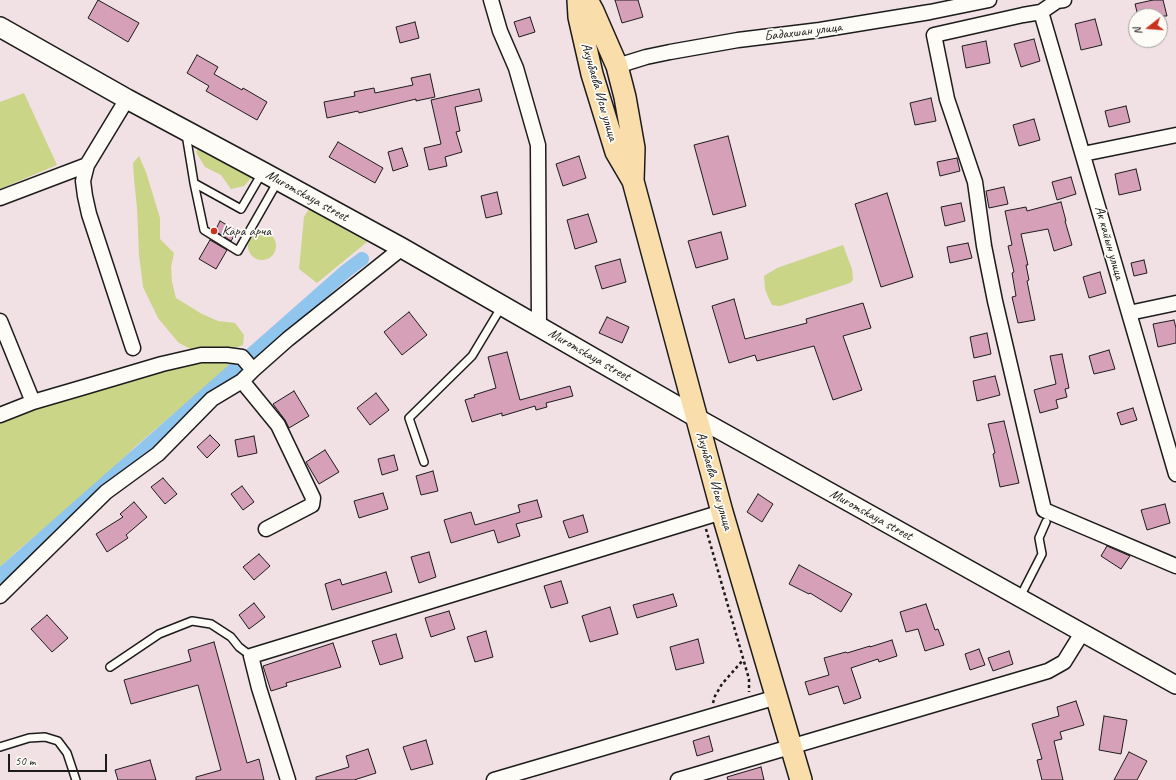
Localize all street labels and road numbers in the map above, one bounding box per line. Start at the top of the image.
street label: Бадахшан улица [763,19,843,45]
street label: Ахунбаева Исы улица [577,41,621,143]
street label: Muromskaya street [263,166,351,226]
street label: Ак кайын улица [1090,204,1128,282]
street label: Muromskaya street [545,325,633,385]
street label: Ахунбаева Исы улица [692,430,736,532]
street label: Muromskaya street [827,485,915,545]

